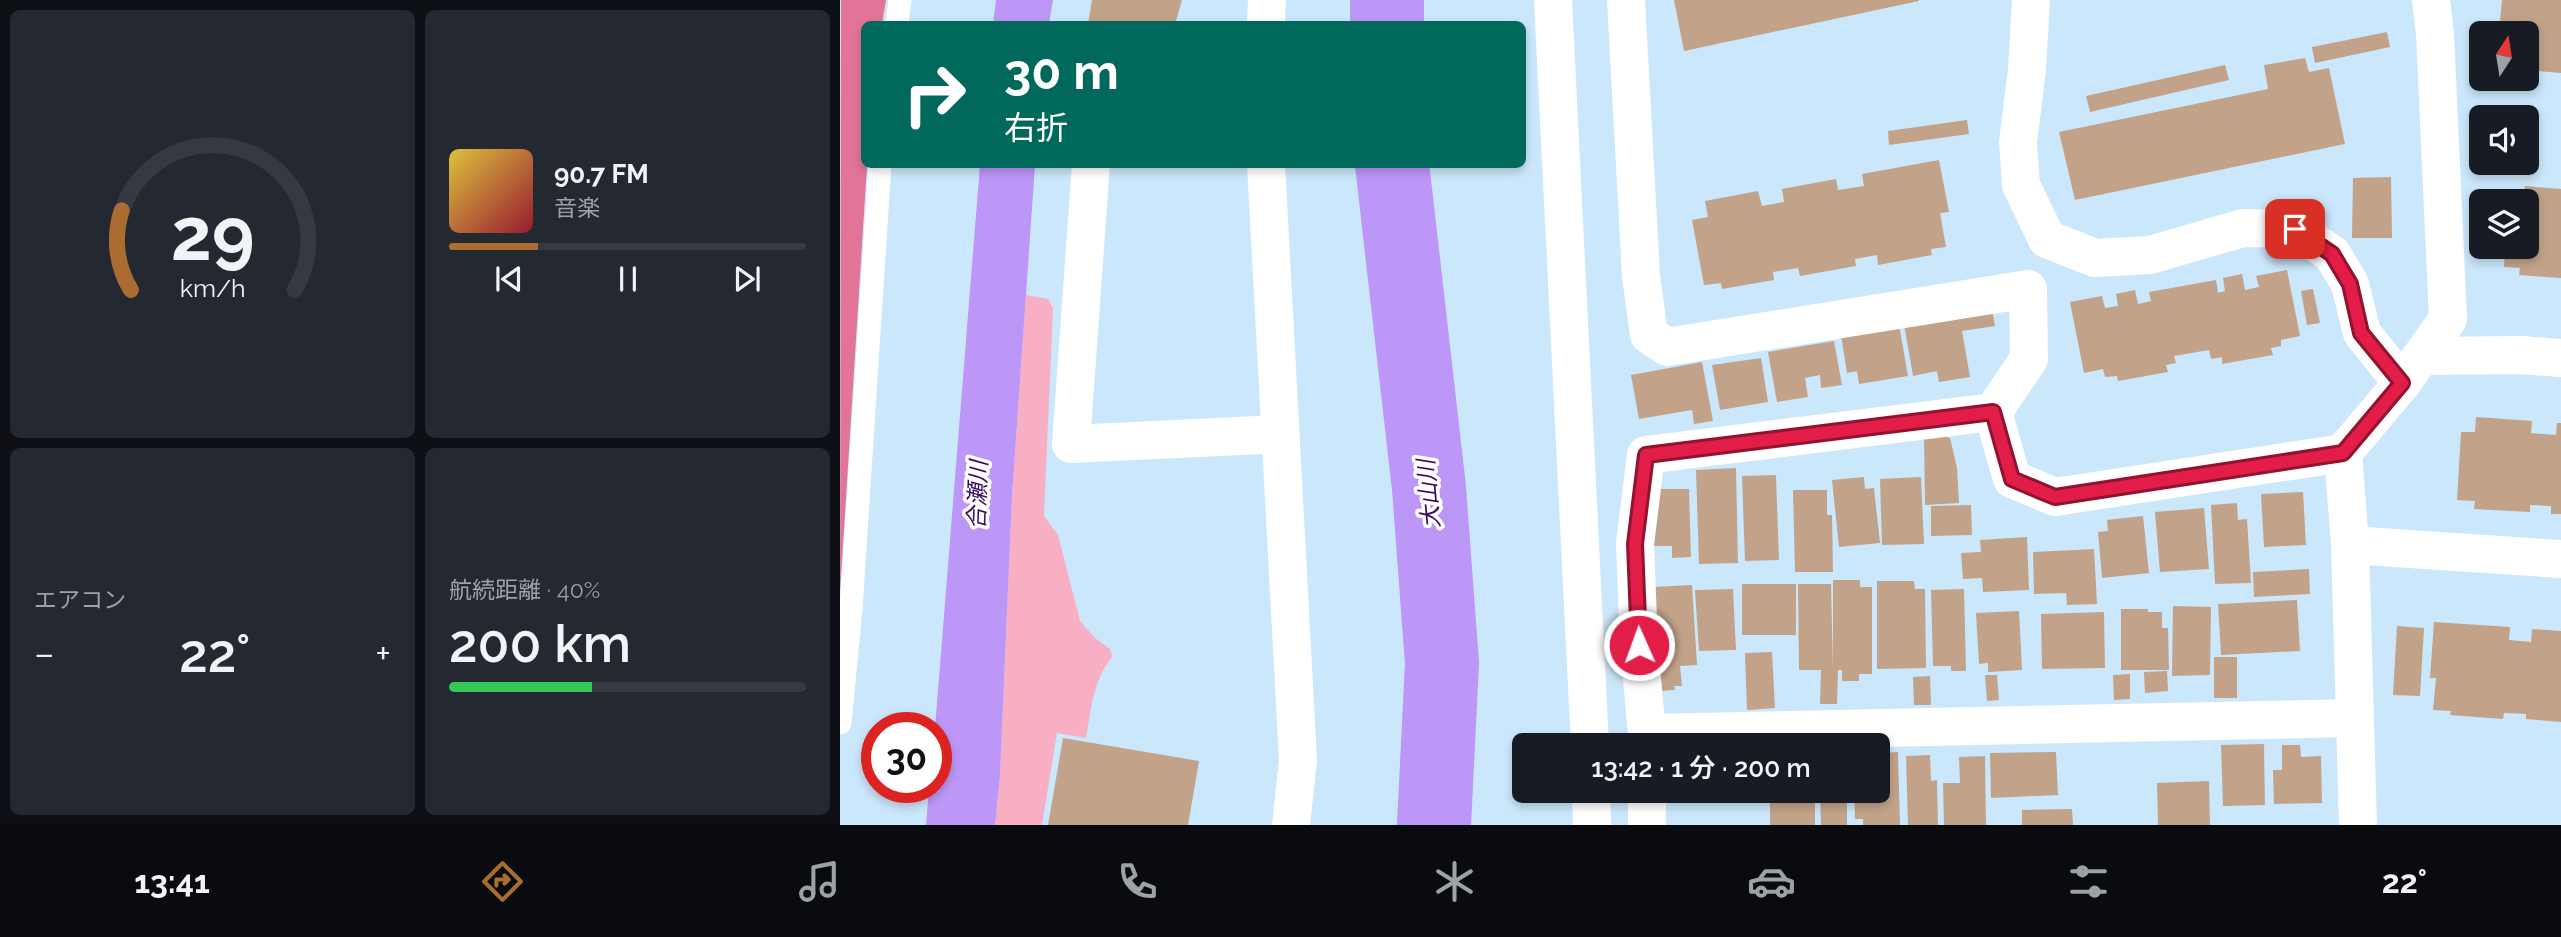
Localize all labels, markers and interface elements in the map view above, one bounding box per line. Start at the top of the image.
north arrow [2469,21,2539,91]
map controls [2469,21,2539,259]
text: 30 m [1004,43,1119,100]
icon: right [889,49,980,140]
button: sound [2469,105,2539,175]
text: 右折 [1004,109,1068,146]
text: 90.7 FM [554,159,649,189]
button: layers [2469,189,2539,259]
text: 29 [171,192,254,277]
text: 音楽 [554,194,600,221]
pin [2265,199,2325,259]
icon: arrive [2276,210,2314,248]
icon: previous [490,260,528,298]
icon: pause [609,260,647,298]
icon: next [728,260,766,298]
text: km/h [180,273,245,303]
water label: 大山川 [1411,455,1444,530]
water label: 合瀬川 [962,457,992,530]
text: 航続距離 · 40% [449,576,600,603]
text: エアコン [34,586,126,613]
position arrow [1602,608,1676,682]
text: 200 km [449,613,631,674]
text: 22° [179,623,250,684]
text: − [34,631,54,676]
text: + [375,631,391,676]
speed limit sign: 30 [861,712,952,803]
text: 13:42 · 1 分 · 200 m [1591,753,1811,783]
icon: directions [478,857,527,906]
icon: music [795,857,844,906]
icon: phone [1113,857,1162,906]
icon: climate [1430,857,1479,906]
icon: car [1747,857,1796,906]
icon: filters [2064,857,2113,906]
text: 13:41 [134,863,210,900]
text: 22° [2382,863,2427,900]

